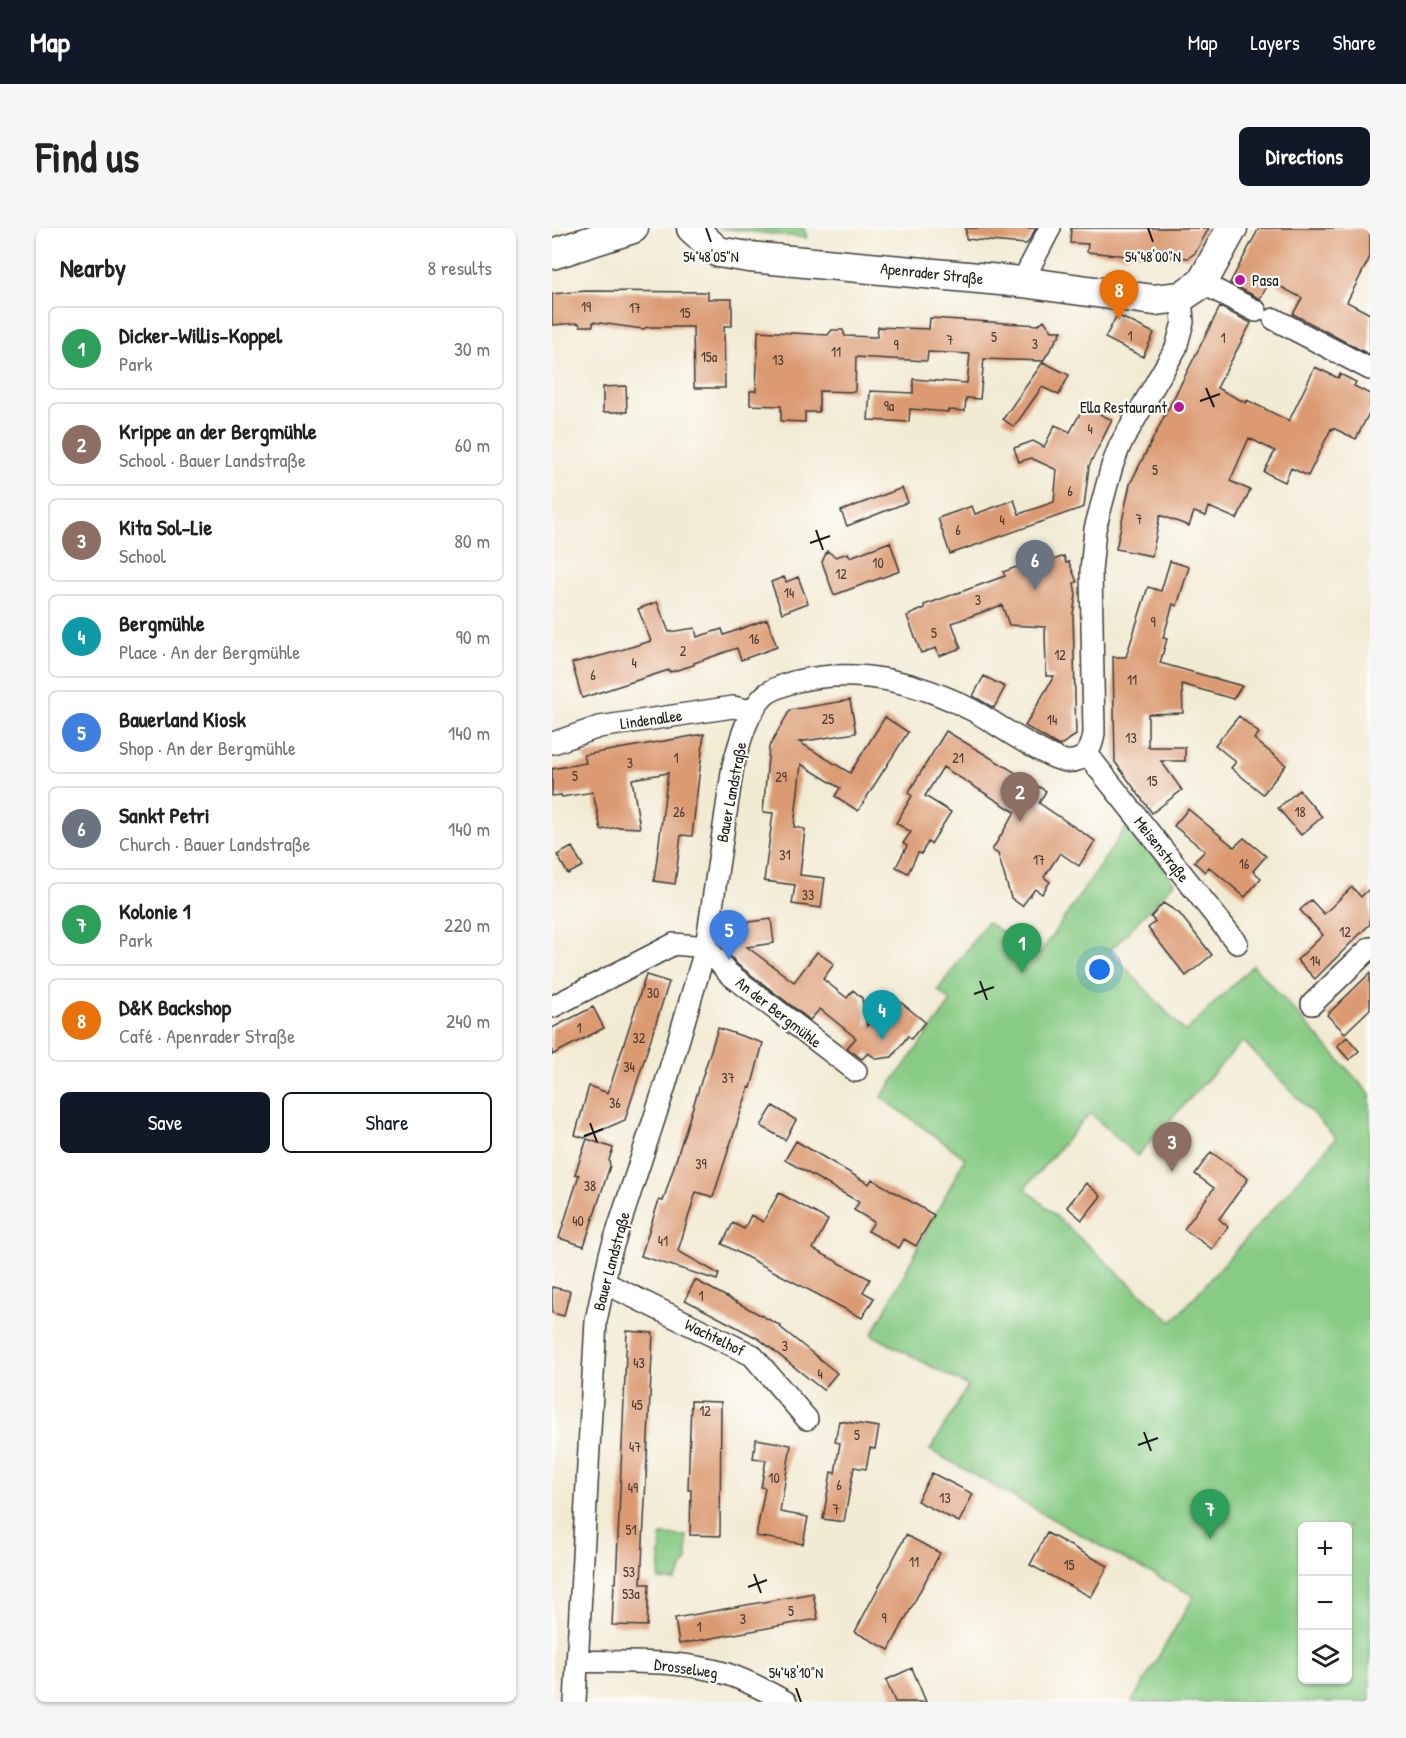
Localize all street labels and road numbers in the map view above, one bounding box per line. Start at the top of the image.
street label: Apenrader Straße [880,257,985,289]
street label: Lindenallee [619,704,684,734]
street label: Bauer Landstraße [711,739,752,844]
street label: Meisenstraße [1129,811,1195,887]
street label: An der Bergmühle [731,971,827,1053]
street label: Bauer Landstraße [587,1208,635,1313]
street label: Wachtelhof [681,1313,749,1361]
street label: Drosselweg [653,1653,719,1683]

